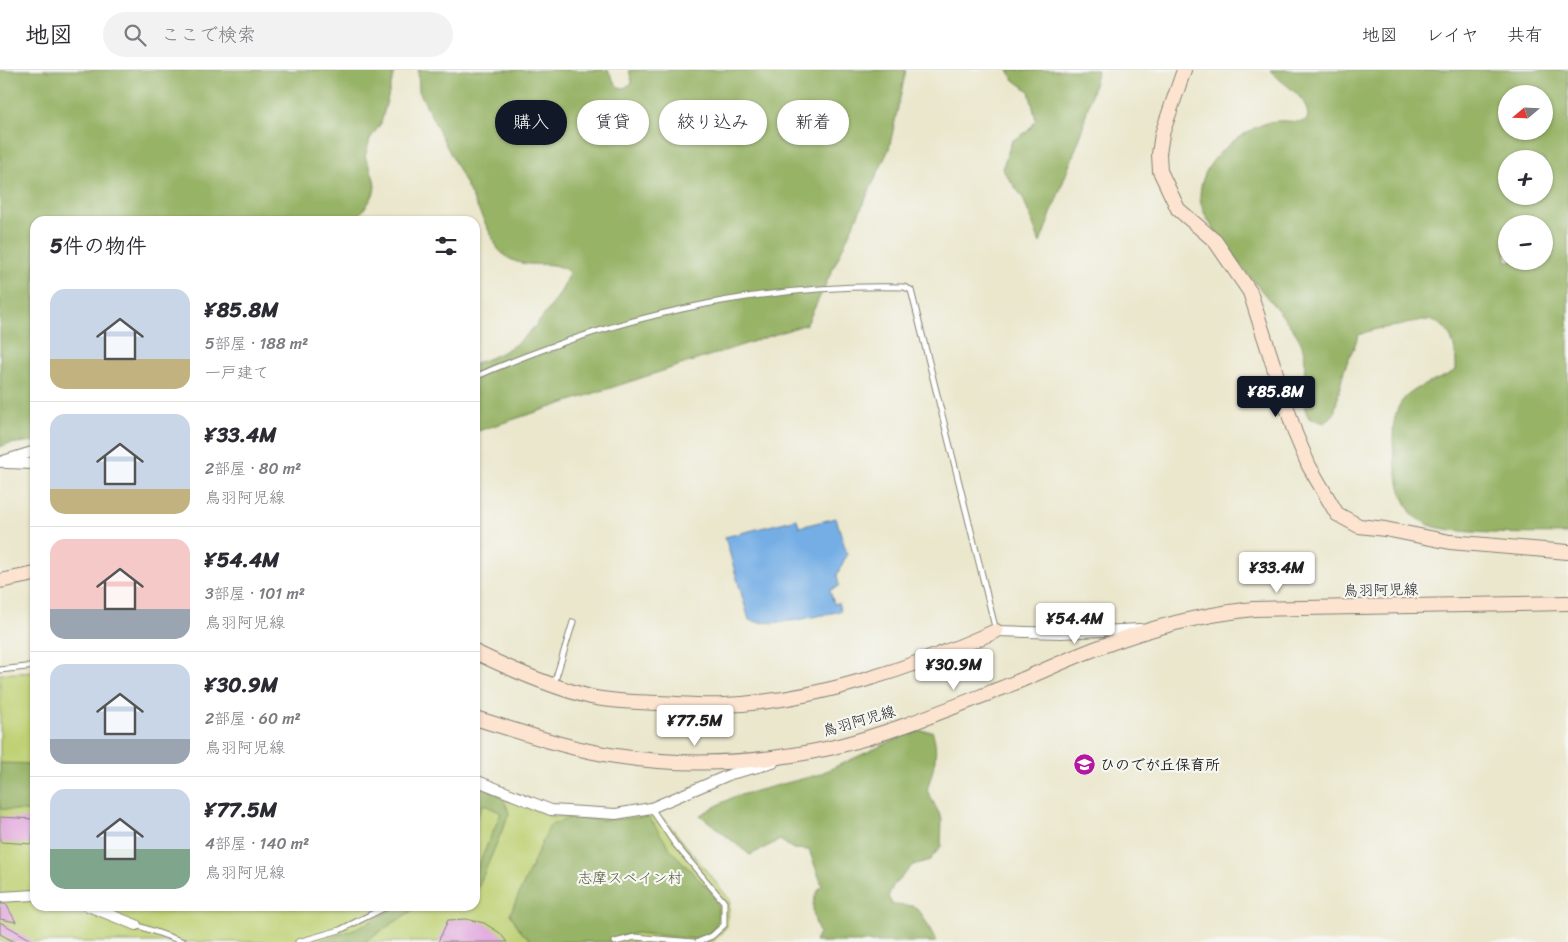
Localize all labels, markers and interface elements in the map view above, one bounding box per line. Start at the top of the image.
search box [103,12,453,57]
text: 地図 [25,14,73,56]
text: ここで検索 [161,18,256,51]
text: 地図 [1362,19,1398,51]
text: レイヤ [1426,19,1479,51]
text: 共有 [1507,19,1543,51]
icon: search [121,21,149,49]
north arrow [1498,85,1552,140]
map controls [1498,85,1553,270]
chip: 購入 [495,100,567,145]
chip: 賃貸 [577,100,649,145]
chip: 絞り込み [659,100,767,145]
chip: 新着 [777,100,849,145]
button: + [1498,150,1553,205]
button: − [1498,215,1553,270]
text: 5件の物件 [50,227,147,265]
icon: filters [432,232,460,260]
text: ¥85.8M [205,291,278,329]
icon: home [90,309,150,369]
text: 5部屋 · 188 m² [205,329,308,358]
text: 一戸建て [205,358,269,387]
pin: ¥85.8M [1235,376,1317,418]
text: ¥85.8M [1248,377,1304,406]
text: ¥33.4M [205,416,276,454]
icon: home [90,434,150,494]
text: 2部屋 · 80 m² [205,454,301,483]
text: 鳥羽阿児線 [205,483,285,512]
text: ¥54.4M [205,541,279,579]
pin: ¥33.4M [1236,552,1318,594]
text: ¥33.4M [1250,553,1304,582]
icon: home [90,559,150,619]
street label: 鳥羽阿児線 [1343,576,1419,604]
text: 3部屋 · 101 m² [205,579,305,608]
pin: ¥54.4M [1034,602,1116,645]
text: ¥54.4M [1047,604,1103,633]
text: 鳥羽阿児線 [205,608,285,637]
pin: ¥30.9M [913,648,995,691]
text: ¥30.9M [926,650,982,679]
text: ¥30.9M [205,666,278,704]
icon: home [90,684,150,744]
street label: 鳥羽阿児線 [819,698,899,744]
text: 2部屋 · 60 m² [205,704,301,733]
pin: ¥77.5M [654,704,736,747]
text: ¥77.5M [668,706,722,735]
text: 鳥羽阿児線 [205,733,285,762]
place label: ひのでが丘保育所 [1100,752,1220,778]
school or university icon: ひのでが丘保育所 [1072,753,1096,777]
text: ¥77.5M [205,791,277,829]
icon: home [90,809,150,869]
text: 4部屋 · 140 m² [205,829,309,858]
text: 鳥羽阿児線 [205,858,285,887]
park label: 志摩スペイン村 [577,865,683,891]

